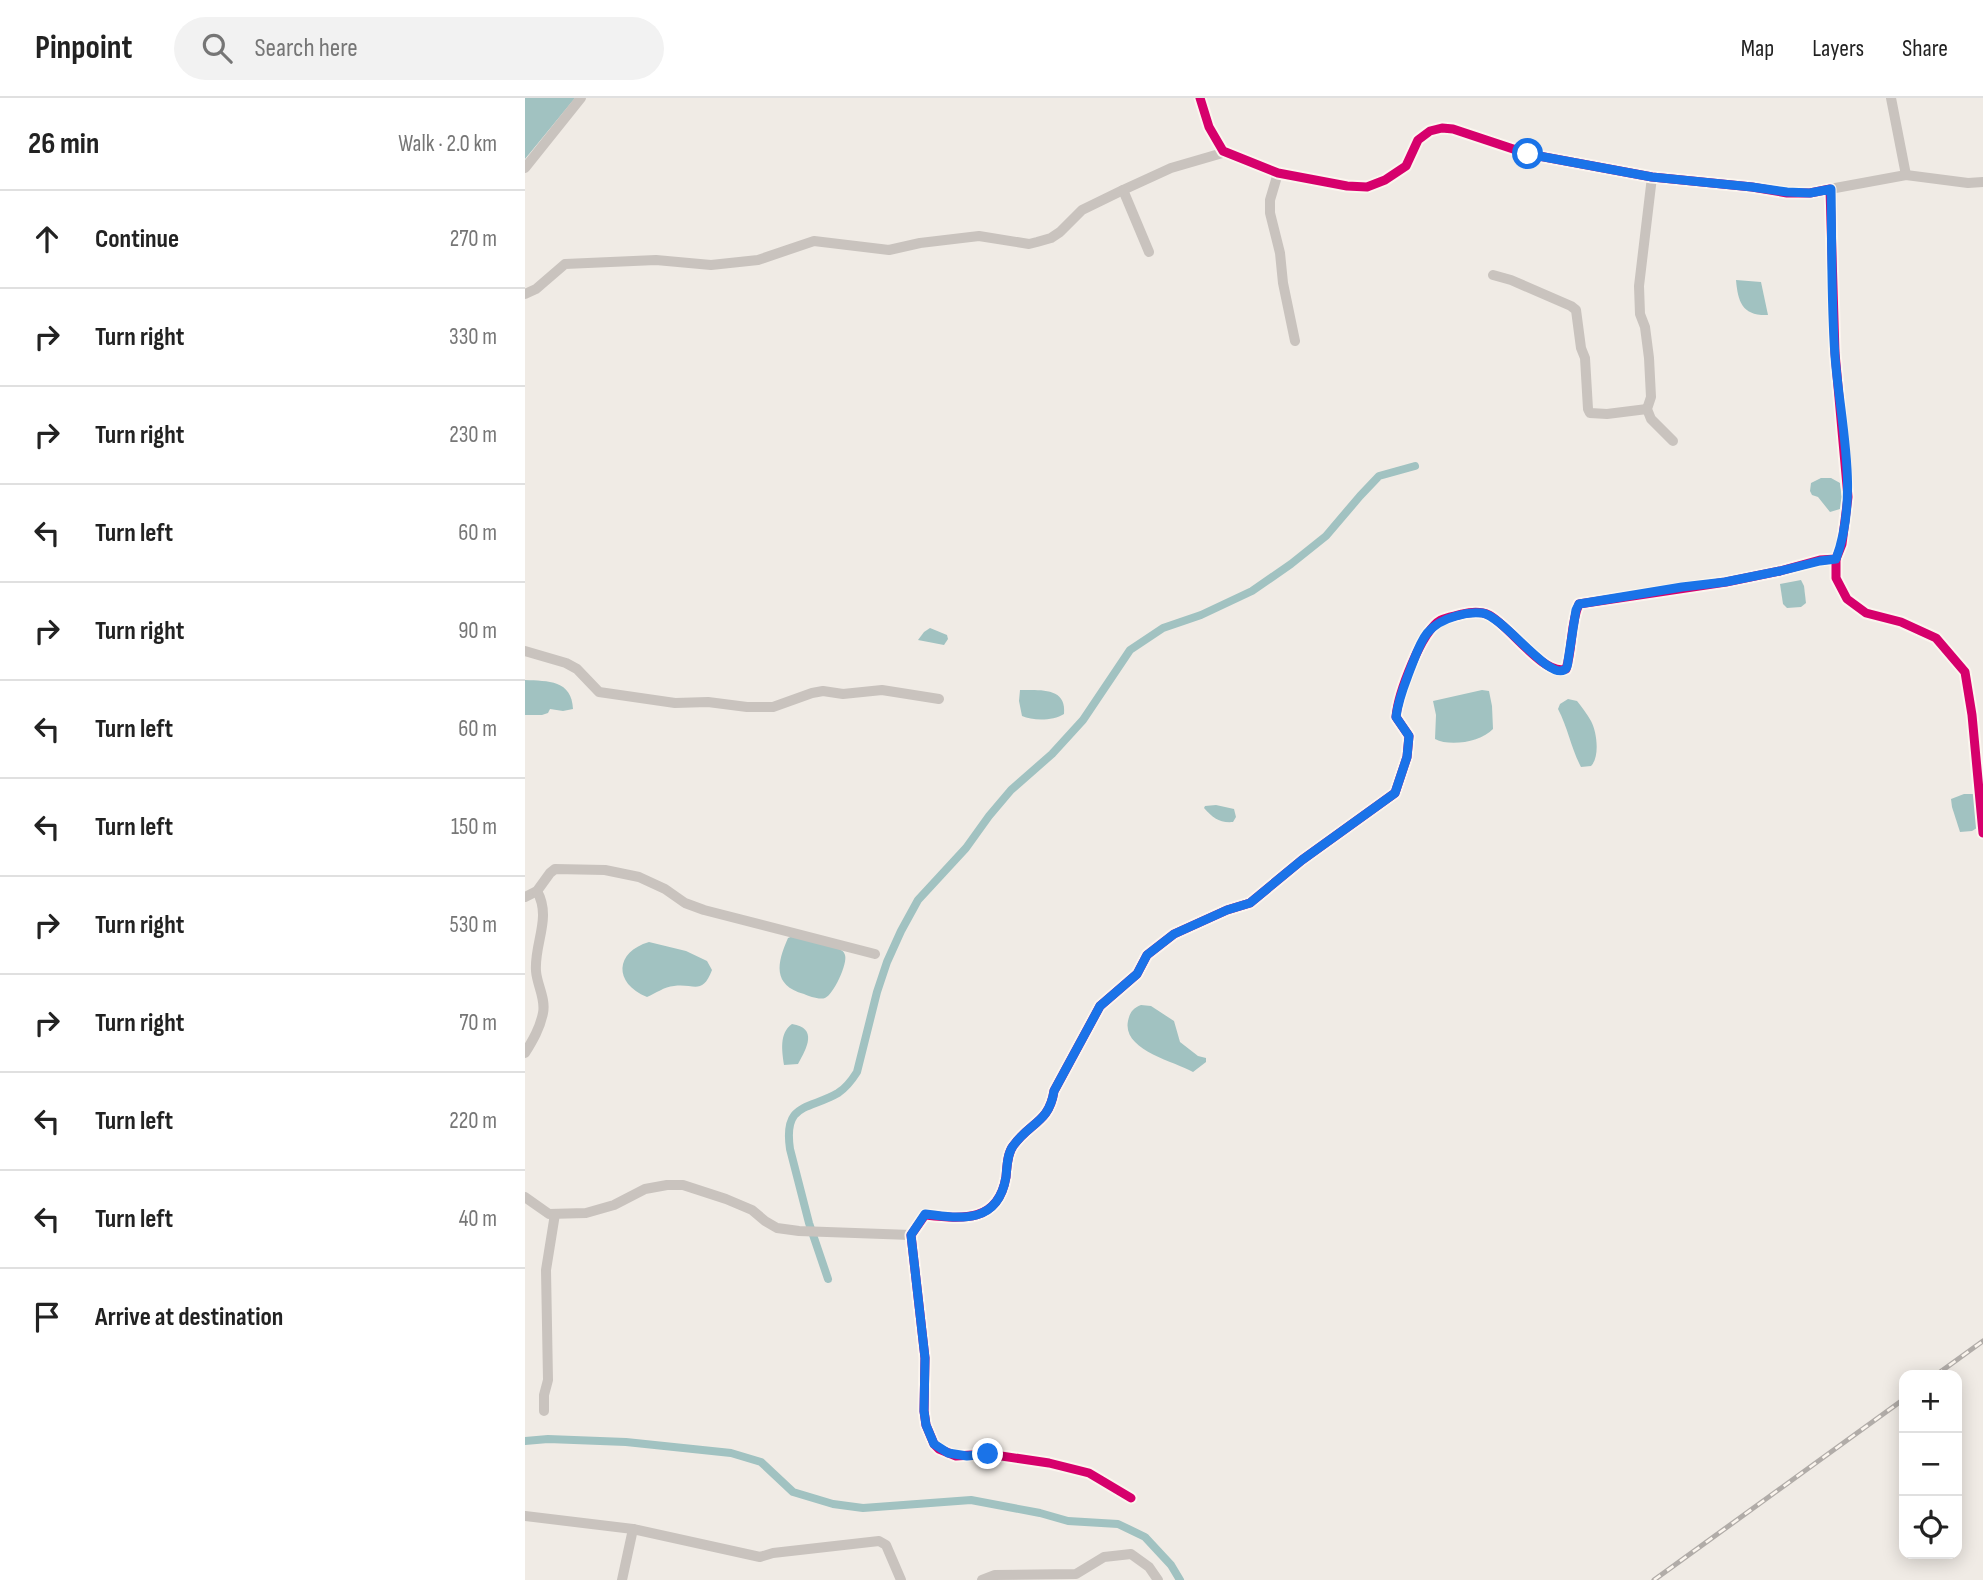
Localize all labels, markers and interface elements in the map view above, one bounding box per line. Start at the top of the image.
search box [174,17,664,80]
text: Pinpoint [35,28,132,68]
icon: search [198,29,236,67]
text: Search here [254,33,358,64]
text: Map [1741,34,1774,63]
text: Layers [1812,34,1864,63]
text: Share [1902,34,1948,63]
text: 26 min [28,126,99,162]
text: Walk · 2.0 km [398,130,497,158]
route start [1512,138,1543,169]
icon: ahead [28,220,66,258]
text: Continue [95,224,179,255]
text: 270 m [450,225,497,253]
icon: right [28,318,66,356]
text: Turn right [95,322,184,353]
text: 330 m [449,323,497,351]
icon: right [28,416,66,454]
text: Turn right [95,420,184,451]
text: 230 m [449,421,497,449]
icon: left [28,514,66,552]
text: Turn left [95,518,173,549]
text: 60 m [458,519,497,547]
icon: right [28,612,66,650]
text: Turn right [95,616,184,647]
text: 90 m [458,617,497,645]
icon: left [28,710,66,748]
text: Turn left [95,714,173,745]
text: 60 m [458,715,497,743]
icon: left [28,808,66,846]
text: Turn left [95,812,173,843]
text: 150 m [451,813,497,841]
icon: right [28,906,66,944]
text: Turn right [95,910,184,941]
text: 530 m [449,911,497,939]
icon: right [28,1004,66,1042]
text: Turn right [95,1008,184,1039]
text: 70 m [459,1009,497,1037]
icon: left [28,1102,66,1140]
text: Turn left [95,1106,173,1137]
text: 220 m [449,1107,497,1135]
icon: left [28,1200,66,1238]
text: Turn left [95,1204,173,1235]
text: 40 m [459,1205,497,1233]
icon: arrive [28,1298,66,1336]
text: Arrive at destination [95,1302,283,1333]
map controls [1899,1370,1962,1559]
button: + [1899,1370,1962,1433]
button: − [1899,1433,1962,1496]
route end [972,1438,1003,1469]
button: locate [1899,1496,1962,1559]

